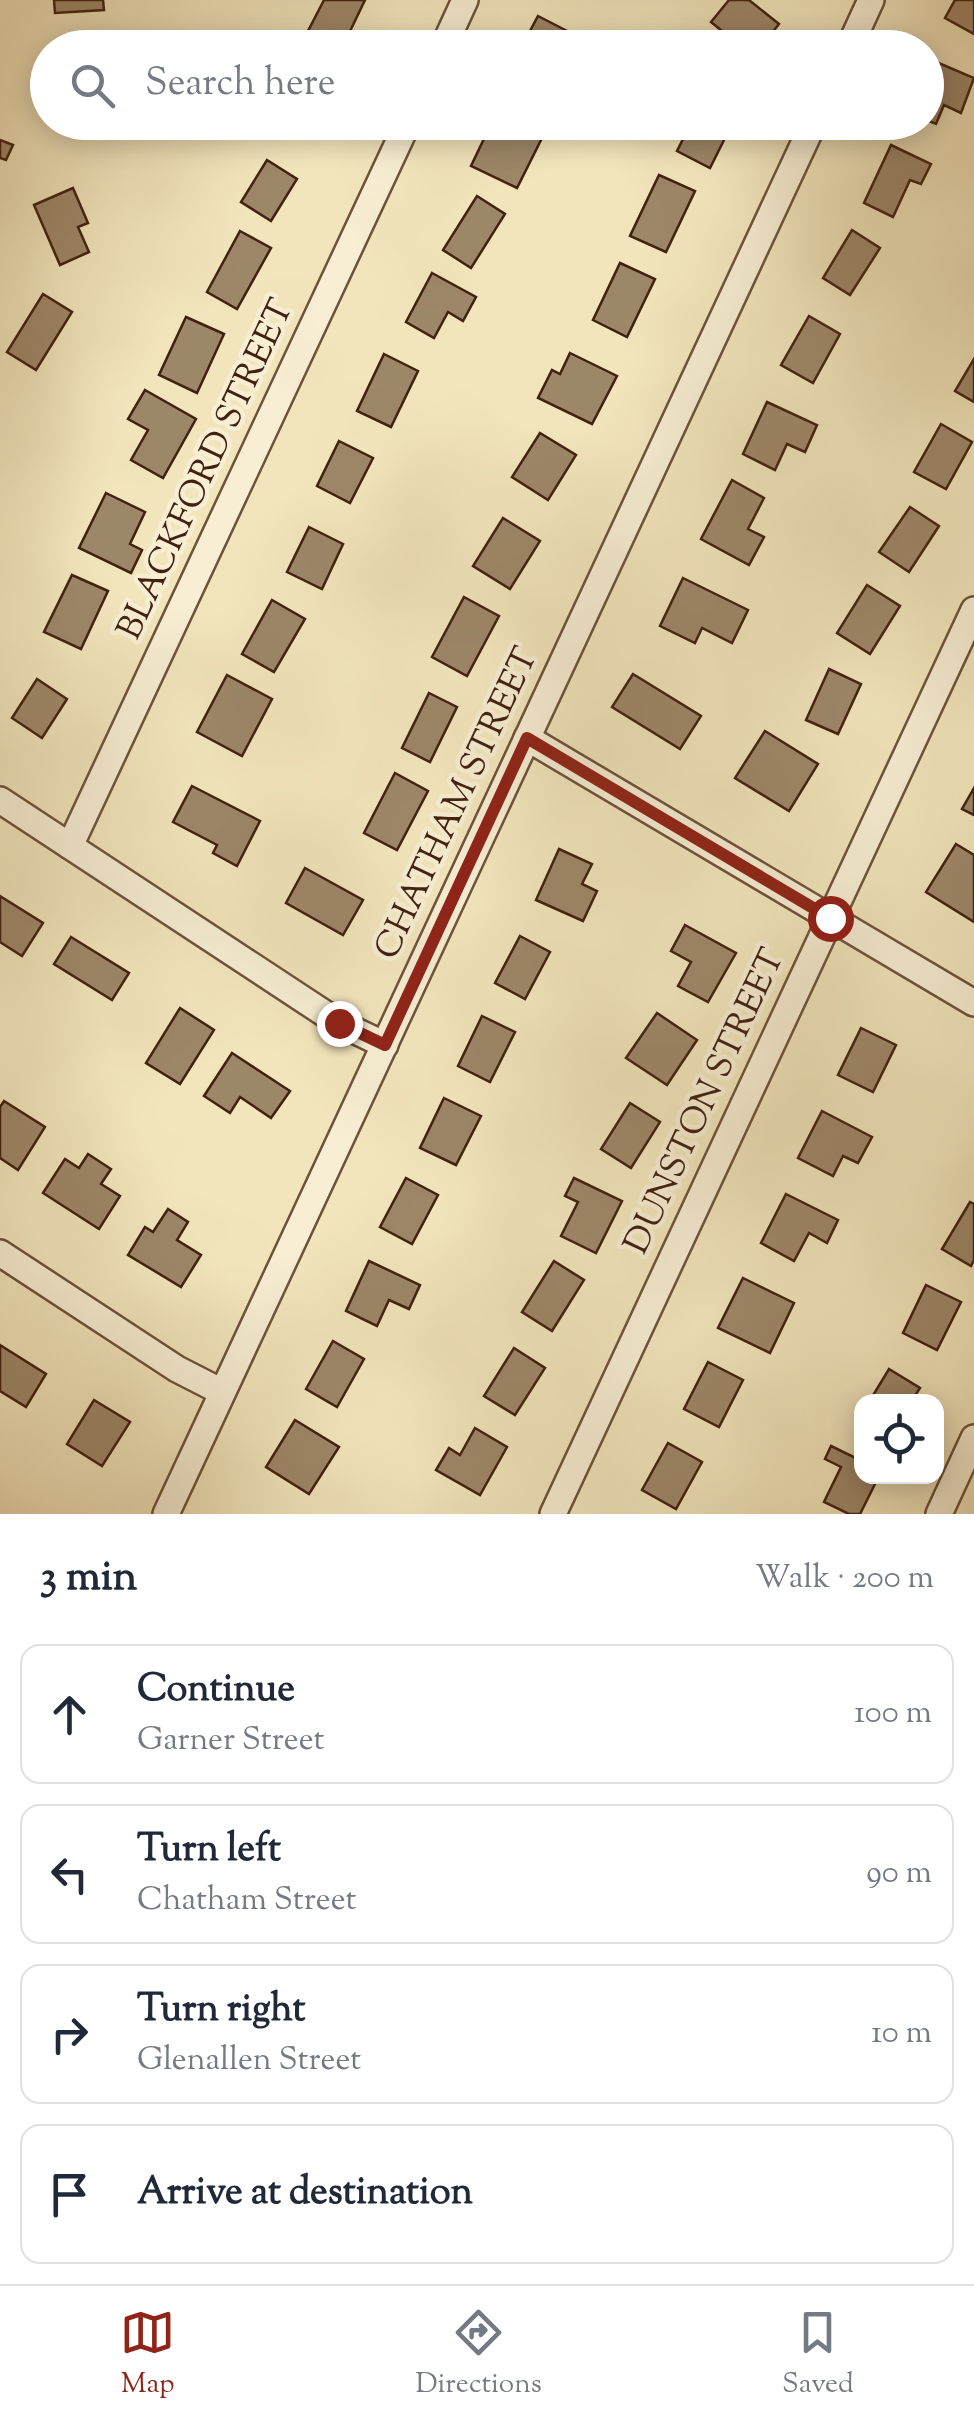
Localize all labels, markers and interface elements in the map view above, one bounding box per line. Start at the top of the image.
search box [30,30,944,140]
icon: search [65,58,120,113]
text: Search here [145,58,336,112]
street label: BLACKFORD STREET [106,291,308,649]
street label: CHATHAM STREET [363,640,553,968]
route start [808,896,854,942]
street label: DUNSTON STREET [613,941,799,1263]
route end [317,1001,363,1047]
map controls [854,1394,944,1484]
button: locate [854,1394,944,1484]
text: 3 min [40,1549,137,1609]
text: Walk · 200 m [755,1556,934,1602]
text: Continue [137,1664,295,1718]
icon: ahead [42,1687,97,1742]
text: 100 m [854,1691,932,1737]
text: Garner Street [137,1718,324,1764]
text: Turn left [137,1824,281,1878]
icon: left [42,1847,97,1902]
text: 90 m [866,1851,932,1897]
text: Chatham Street [137,1878,356,1924]
text: Turn right [137,1984,305,2038]
icon: right [42,2007,97,2062]
text: 10 m [871,2011,932,2057]
text: Glenallen Street [137,2038,361,2084]
icon: arrive [42,2167,97,2222]
text: Arrive at destination [137,2167,473,2221]
tab: Map [120,2305,175,2405]
tab: Directions [415,2305,542,2405]
tab: Saved [782,2305,854,2405]

